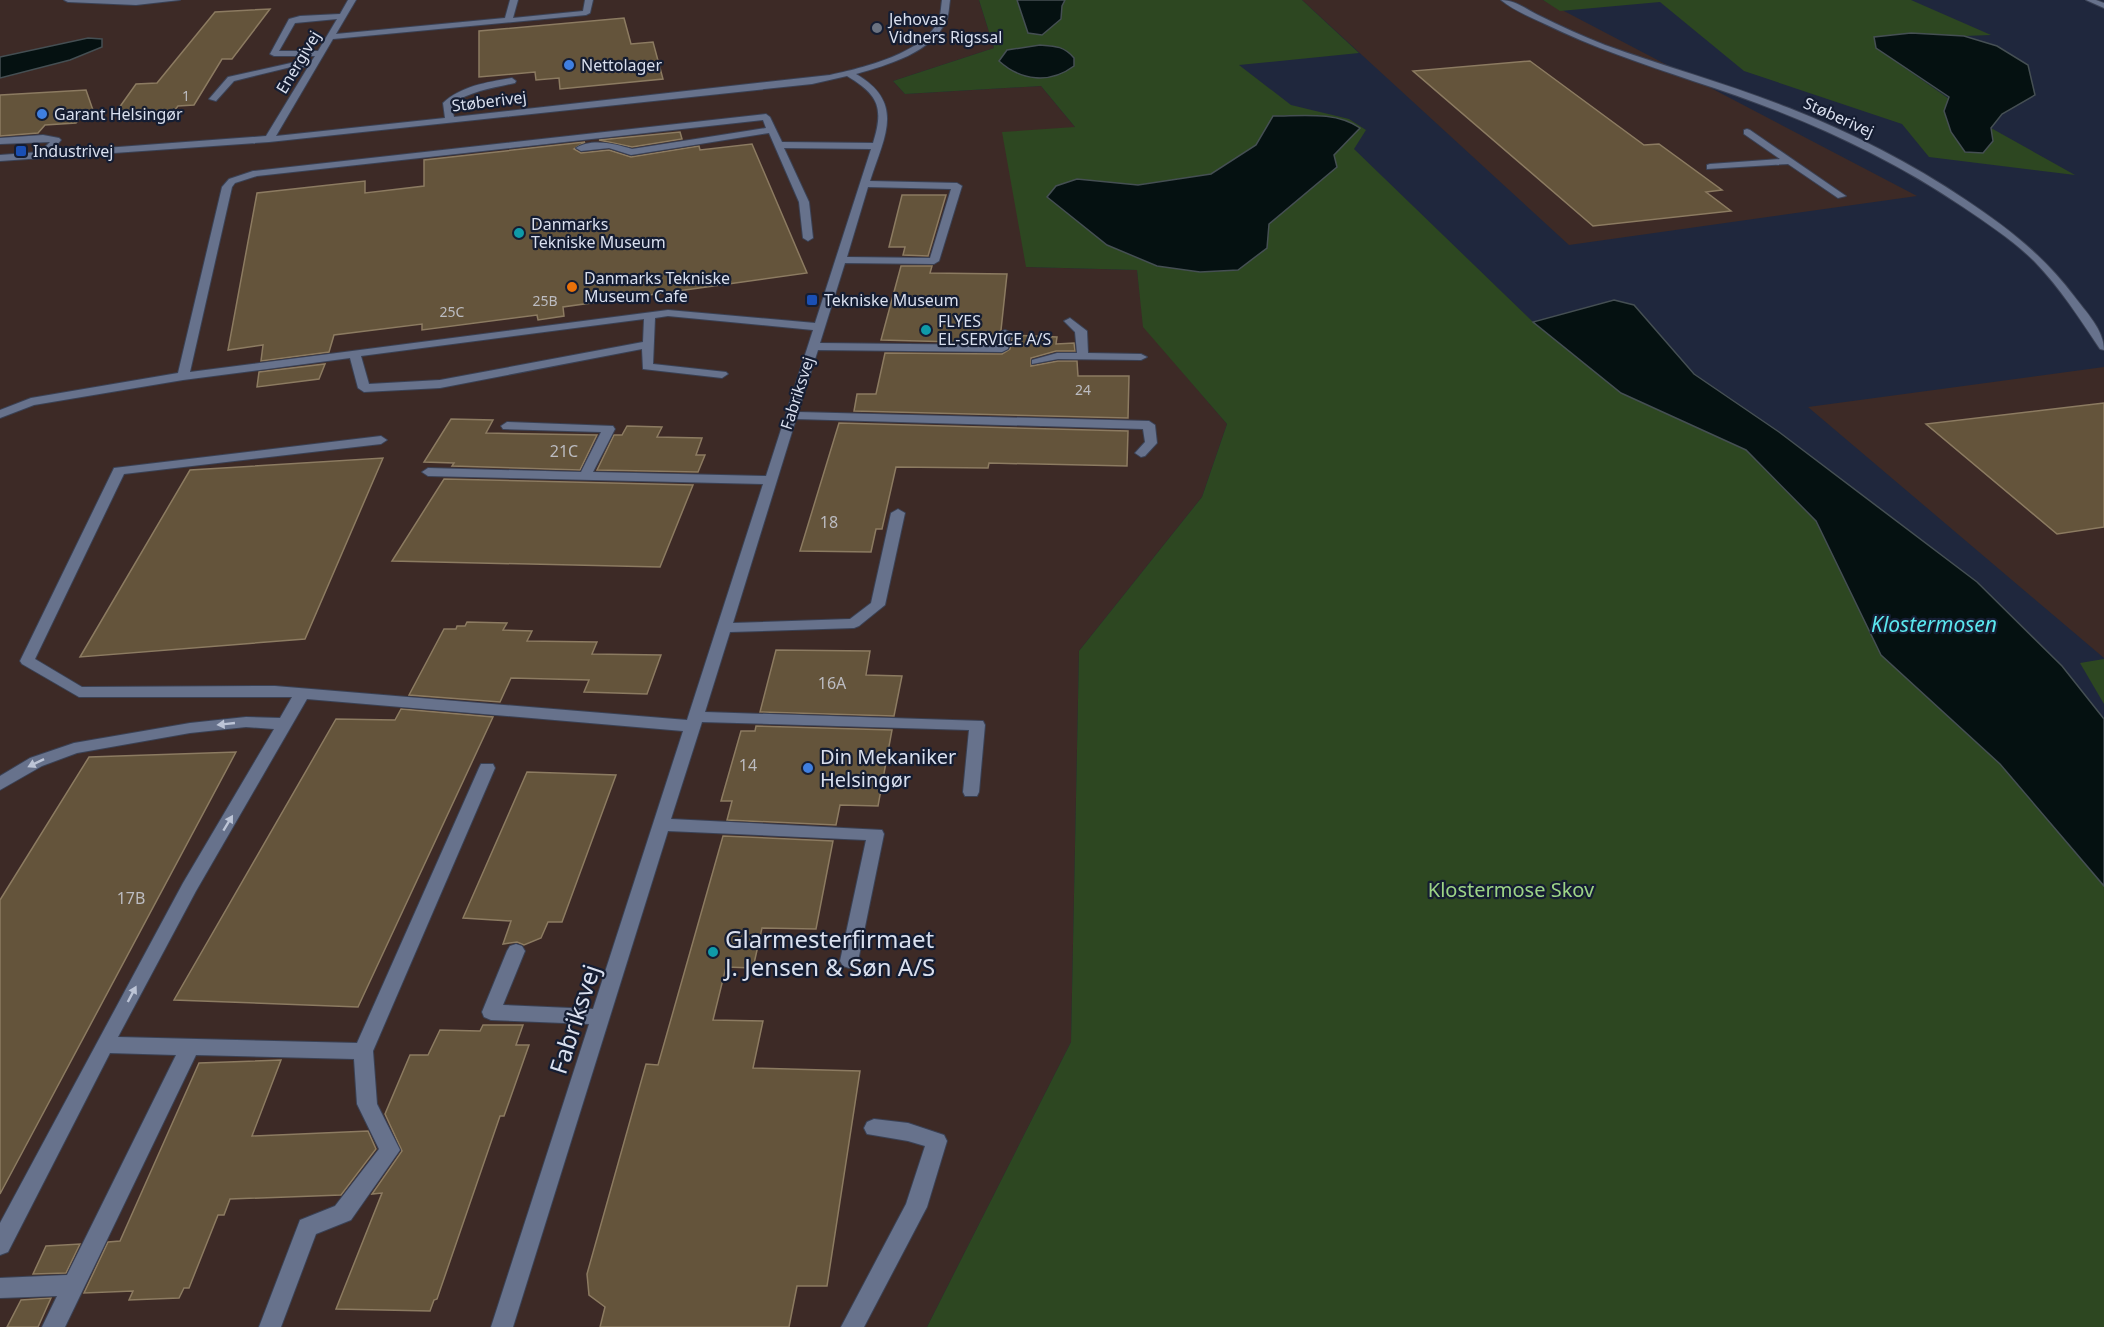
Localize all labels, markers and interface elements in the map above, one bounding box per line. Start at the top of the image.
place label: Jehovas Vidners Rigssal [887,8,1002,48]
marker: Jehovas Vidners Rigssal [870,21,884,35]
street label: Energivej [271,27,325,97]
place label: Nettolager [581,54,662,76]
marker: Nettolager [562,58,576,72]
house number: 1 [182,86,190,105]
street label: Støberivej [450,86,528,116]
street label: Støberivej [1800,92,1878,142]
place label: Garant Helsingør [54,103,183,125]
marker: Garant Helsingør [35,107,49,121]
place label: Industrivej [33,140,114,162]
marker: Industrivej [14,144,28,158]
place label: Danmarks Tekniske Museum [531,213,666,253]
marker: Danmarks Tekniske Museum [512,226,526,240]
place label: Danmarks Tekniske Museum Cafe [584,267,730,307]
marker: Danmarks Tekniske Museum Cafe [565,280,579,294]
place label: Tekniske Museum [824,289,959,311]
house number: 25B [532,291,558,310]
marker: Tekniske Museum [805,293,819,307]
house number: 25C [440,302,465,321]
place label: FLYES EL-SERVICE A/S [938,310,1051,350]
marker: FLYES EL-SERVICE A/S [919,323,933,337]
street label: Fabriksvej [775,354,819,432]
house number: 24 [1075,380,1091,399]
house number: 21C [550,440,578,462]
house number: 18 [820,511,838,533]
water label: Klostermosen [1871,610,1997,638]
house number: 16A [818,672,847,694]
one-way arrow [217,719,236,729]
place label: Din Mekaniker Helsingør [820,743,956,793]
house number: 14 [739,754,757,776]
one-way arrow [28,759,45,768]
marker: Din Mekaniker Helsingør [801,761,815,775]
one-way arrow [222,815,233,831]
park label: Klostermose Skov [1428,876,1595,903]
house number: 17B [117,887,145,909]
place label: Glarmesterfirmaet J. Jensen & Søn A/S [723,922,935,983]
marker: Glarmesterfirmaet J. Jensen & Søn A/S [706,945,720,959]
street label: Fabriksvej [541,960,607,1078]
one-way arrow [127,985,137,1002]

